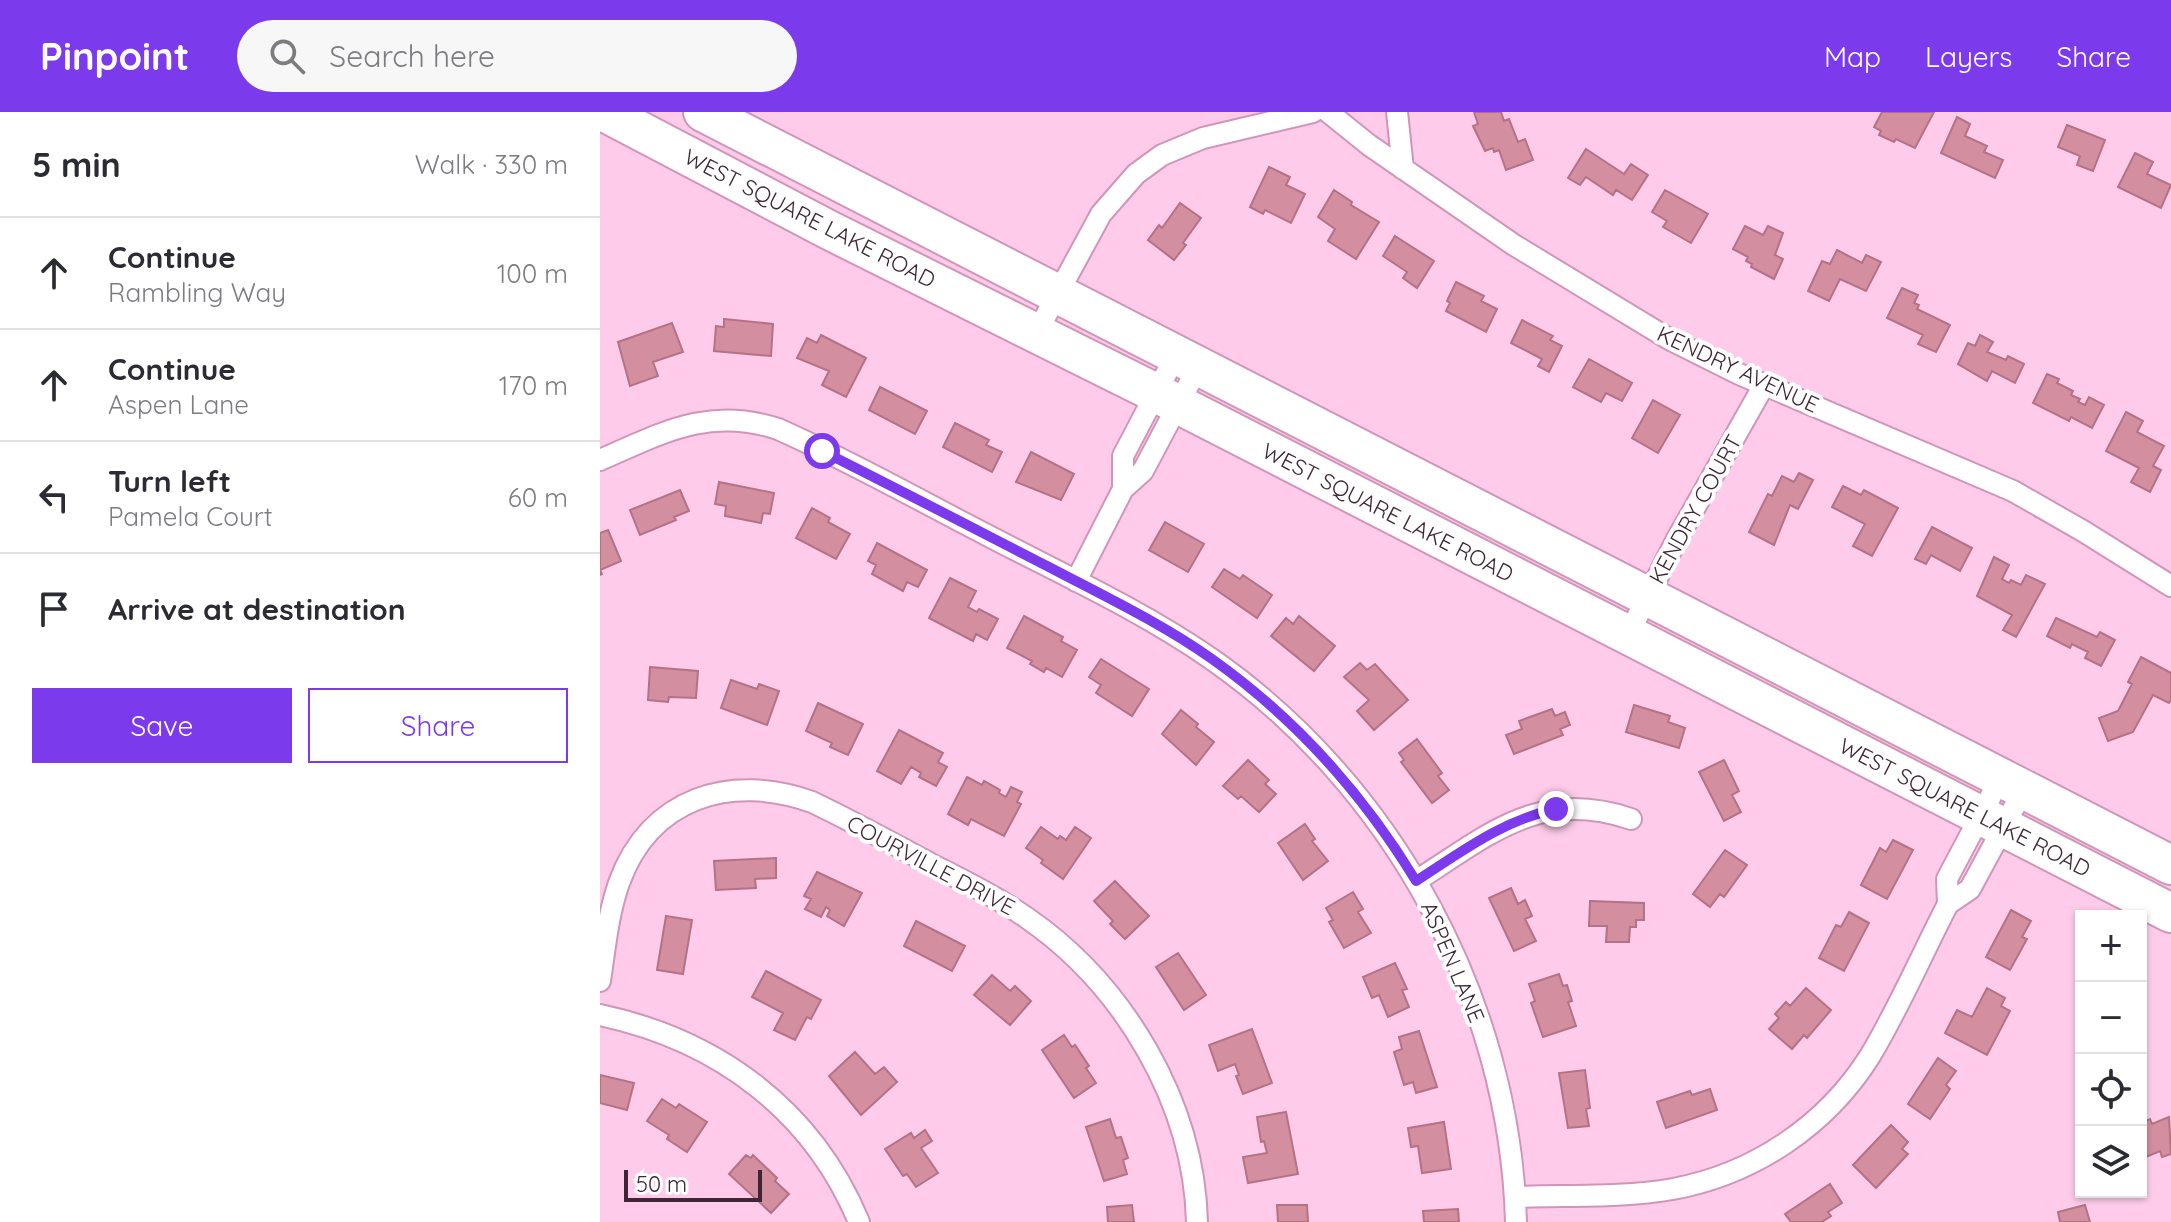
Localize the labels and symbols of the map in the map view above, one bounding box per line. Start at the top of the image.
street label: WEST SQUARE LAKE ROAD [680,142,940,294]
street label: KENDRY AVENUE [1653,319,1823,419]
street label: KENDRY COURT [1642,429,1748,589]
route start [804,433,840,469]
street label: WEST SQUARE LAKE ROAD [1258,436,1518,588]
street label: WEST SQUARE LAKE ROAD [1835,731,2095,883]
route end [1538,791,1574,827]
street label: COURVILLE DRIVE [842,809,1020,921]
street label: ASPEN LANE [1415,897,1491,1027]
scale bar [624,1166,762,1202]

